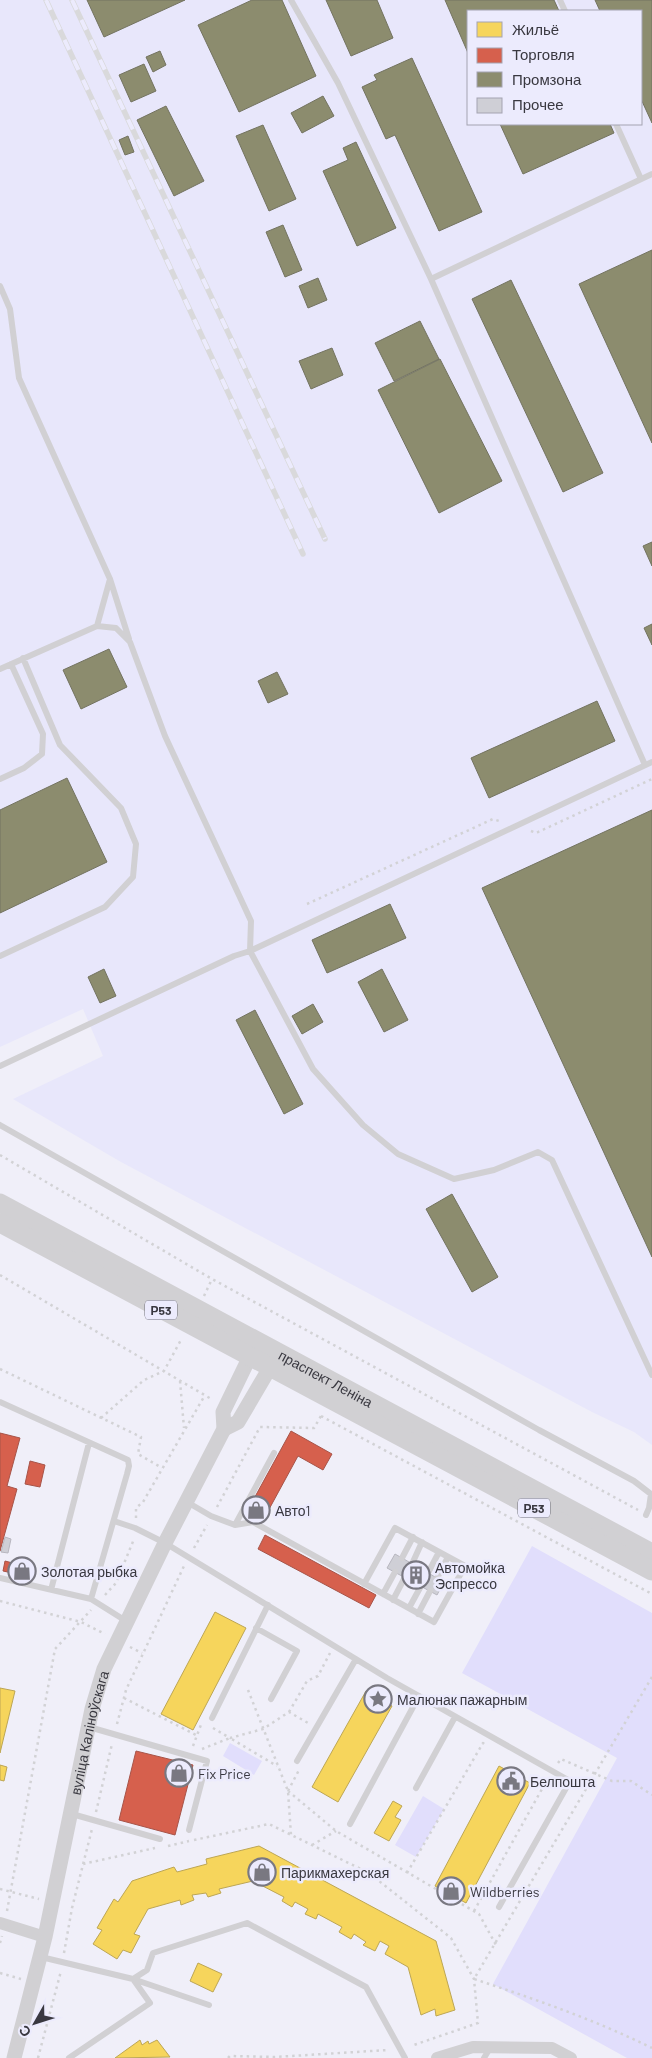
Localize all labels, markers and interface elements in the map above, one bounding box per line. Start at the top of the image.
legend [467,10,642,125]
text: Жильё [512,20,559,38]
text: Торговля [512,45,575,63]
text: Промзона [512,70,582,88]
text: Прочее [512,95,564,113]
road number: Р53 [145,1300,177,1320]
street label: праспект Леніна [276,1346,376,1410]
shop icon: Авто1 [241,1495,271,1525]
road number: Р53 [518,1499,550,1518]
place label: Авто1 [275,1502,310,1519]
shop icon: Золотая рыбка [7,1556,37,1586]
place label: Автомойка Эспрессо [435,1559,505,1592]
building icon: Автомойка Эспрессо [401,1560,431,1590]
place label: Золотая рыбка [41,1563,137,1580]
street label: вуліца Каліноўскага [66,1668,112,1796]
place icon: Малюнак пажарным [363,1684,393,1714]
place label: Малюнак пажарным [397,1691,527,1708]
shop icon: Fix Price [164,1758,194,1788]
place label: Fix Price [198,1765,251,1782]
public building icon: Белпошта [496,1766,526,1796]
place label: Белпошта [530,1773,596,1790]
shop icon: Парикмахерская [247,1857,277,1887]
place label: Парикмахерская [281,1864,389,1881]
shop icon: Wildberries [436,1876,466,1906]
place label: Wildberries [470,1883,540,1900]
north arrow [10,1998,60,2048]
text: С [15,2022,34,2041]

